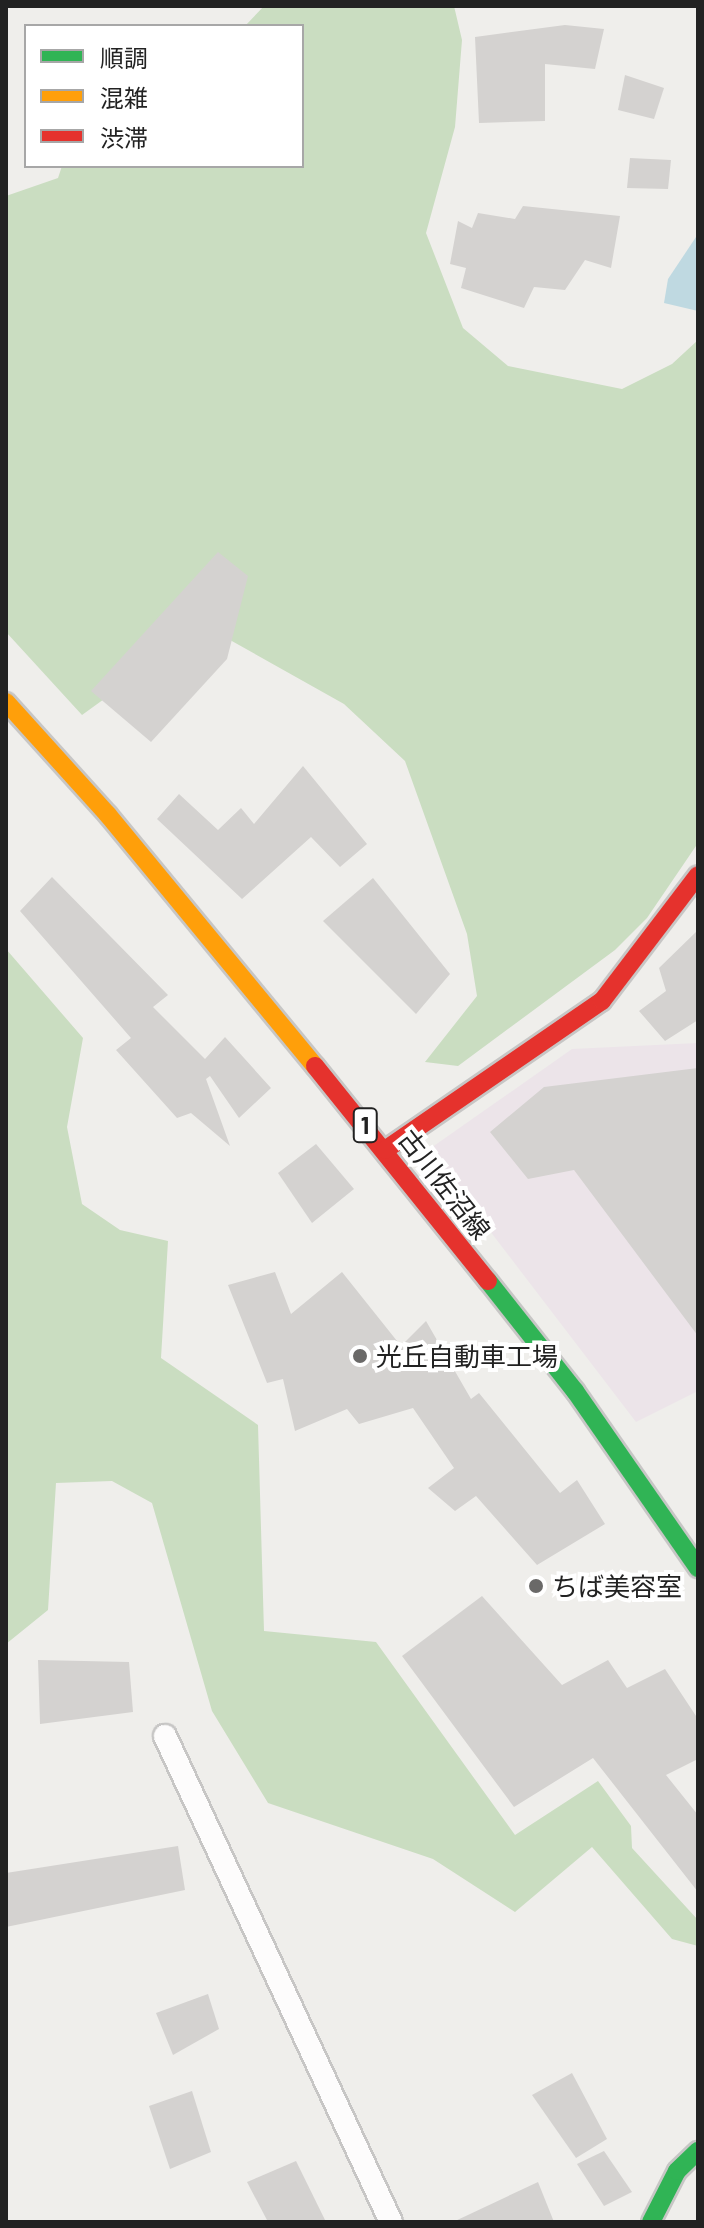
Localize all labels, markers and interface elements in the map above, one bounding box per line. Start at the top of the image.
legend [24,24,304,168]
text: 順調 [100,43,148,72]
text: 混雑 [100,83,148,112]
text: 渋滞 [100,123,148,152]
road number: 1 [351,1105,379,1145]
street label: 古川佐沼線 [393,1123,497,1245]
place label: 光丘自動車工場 [376,1340,558,1372]
marker: 光丘自動車工場 [351,1347,369,1365]
place label: ちば美容室 [552,1570,682,1602]
marker: ちば美容室 [527,1577,545,1595]

